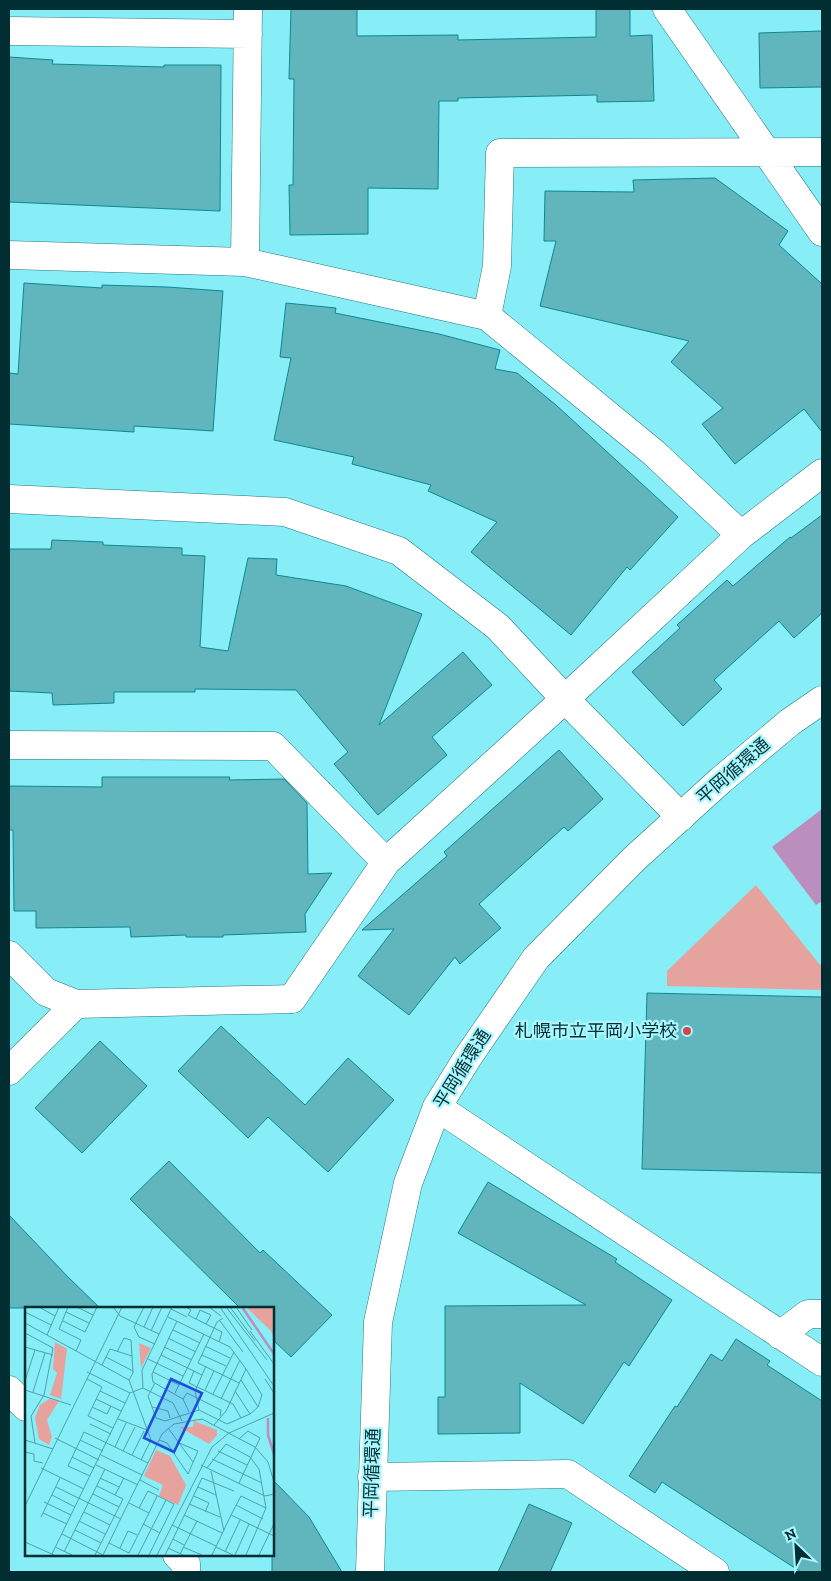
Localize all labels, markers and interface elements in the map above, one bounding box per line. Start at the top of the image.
street label: 平岡循環通 [692,733,774,809]
place label: 札幌市立平岡小学校 [515,1020,677,1042]
street label: 平岡循環通 [429,1025,495,1113]
marker: 札幌市立平岡小学校 [681,1025,693,1037]
inset map [25,1307,274,1556]
street label: 平岡循環通 [359,1428,385,1518]
north arrow [771,1521,821,1571]
text: N [782,1525,799,1545]

